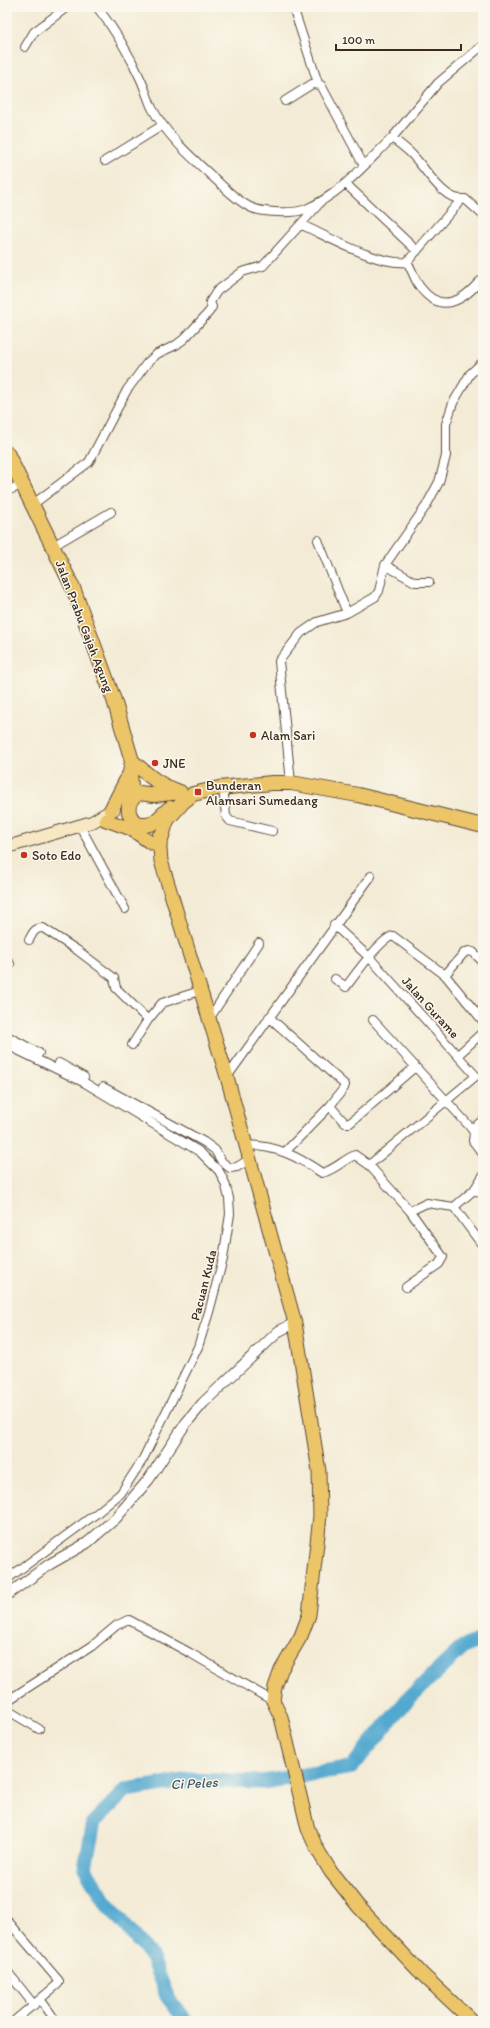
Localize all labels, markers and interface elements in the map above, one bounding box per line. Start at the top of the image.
scale bar [336,26,461,52]
text: 100 m [342,33,375,47]
street label: Jalan Prabu Gajah Agung [52,558,117,694]
place label: Alam Sari [261,728,315,743]
marker: Alam Sari [248,730,258,740]
place label: JNE [163,756,185,771]
marker: JNE [150,758,160,768]
place label: Bunderan Alamsari Sumedang [206,778,318,808]
marker: Bunderan Alamsari Sumedang [193,787,203,797]
place label: Soto Edo [32,848,81,863]
marker: Soto Edo [19,850,29,860]
street label: Jalan Gurame [399,973,462,1041]
street label: Pacuan Kuda [187,1248,220,1322]
water label: Ci Peles [170,1774,219,1793]

